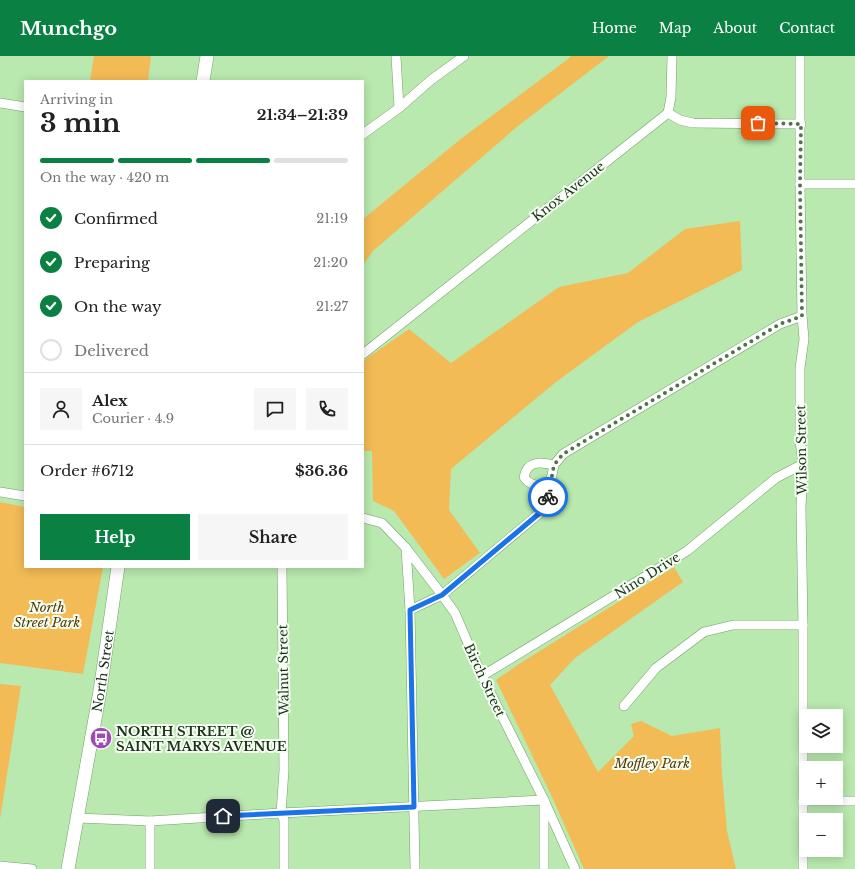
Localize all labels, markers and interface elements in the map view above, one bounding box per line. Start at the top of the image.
text: Munchgo [20,17,117,40]
text: Home [592,19,637,37]
text: Map [659,19,691,37]
text: About [713,19,757,37]
text: Contact [779,19,835,37]
text: Arriving in [40,91,113,108]
text: 21:34–21:39 [257,105,348,124]
pin [741,106,775,140]
text: 3 min [40,107,121,139]
icon: bag [747,112,769,134]
street label: Knox Avenue [529,158,608,225]
text: On the way · 420 m [40,169,169,186]
icon: check [40,207,62,229]
text: Confirmed [74,209,158,228]
text: 21:19 [316,210,348,227]
icon: check [40,251,62,273]
text: Preparing [74,253,150,272]
text: 21:20 [313,254,348,271]
icon: check [40,295,62,317]
text: On the way [74,297,162,316]
text: 21:27 [316,298,348,315]
text: Delivered [74,341,149,360]
button: person [40,388,82,430]
button: chat [254,388,296,430]
button: phone [306,388,348,430]
text: Alex [92,391,128,410]
street label: Wilson Street [792,405,811,496]
text: Courier · 4.9 [92,410,174,427]
text: Order #6712 [40,461,134,480]
text: $36.36 [295,461,348,480]
courier [528,477,568,517]
icon: bike [537,486,559,508]
button: Help [40,514,190,560]
button: Share [198,514,348,560]
street label: Nino Drive [611,549,683,602]
park label: North Street Park [14,599,81,631]
street label: Walnut Street [274,624,293,717]
street label: North Street [88,629,118,714]
street label: Birch Street [460,641,509,720]
map controls [799,709,843,857]
button: layers [799,709,843,753]
place label: NORTH STREET @ SAINT MARYS AVENUE [116,723,287,755]
bus stop icon: NORTH STREET @ SAINT MARYS AVENUE [88,725,114,751]
park label: Moffley Park [613,755,690,772]
button: + [799,761,843,805]
pin [206,799,240,833]
icon: home [212,805,234,827]
button: − [799,813,843,857]

